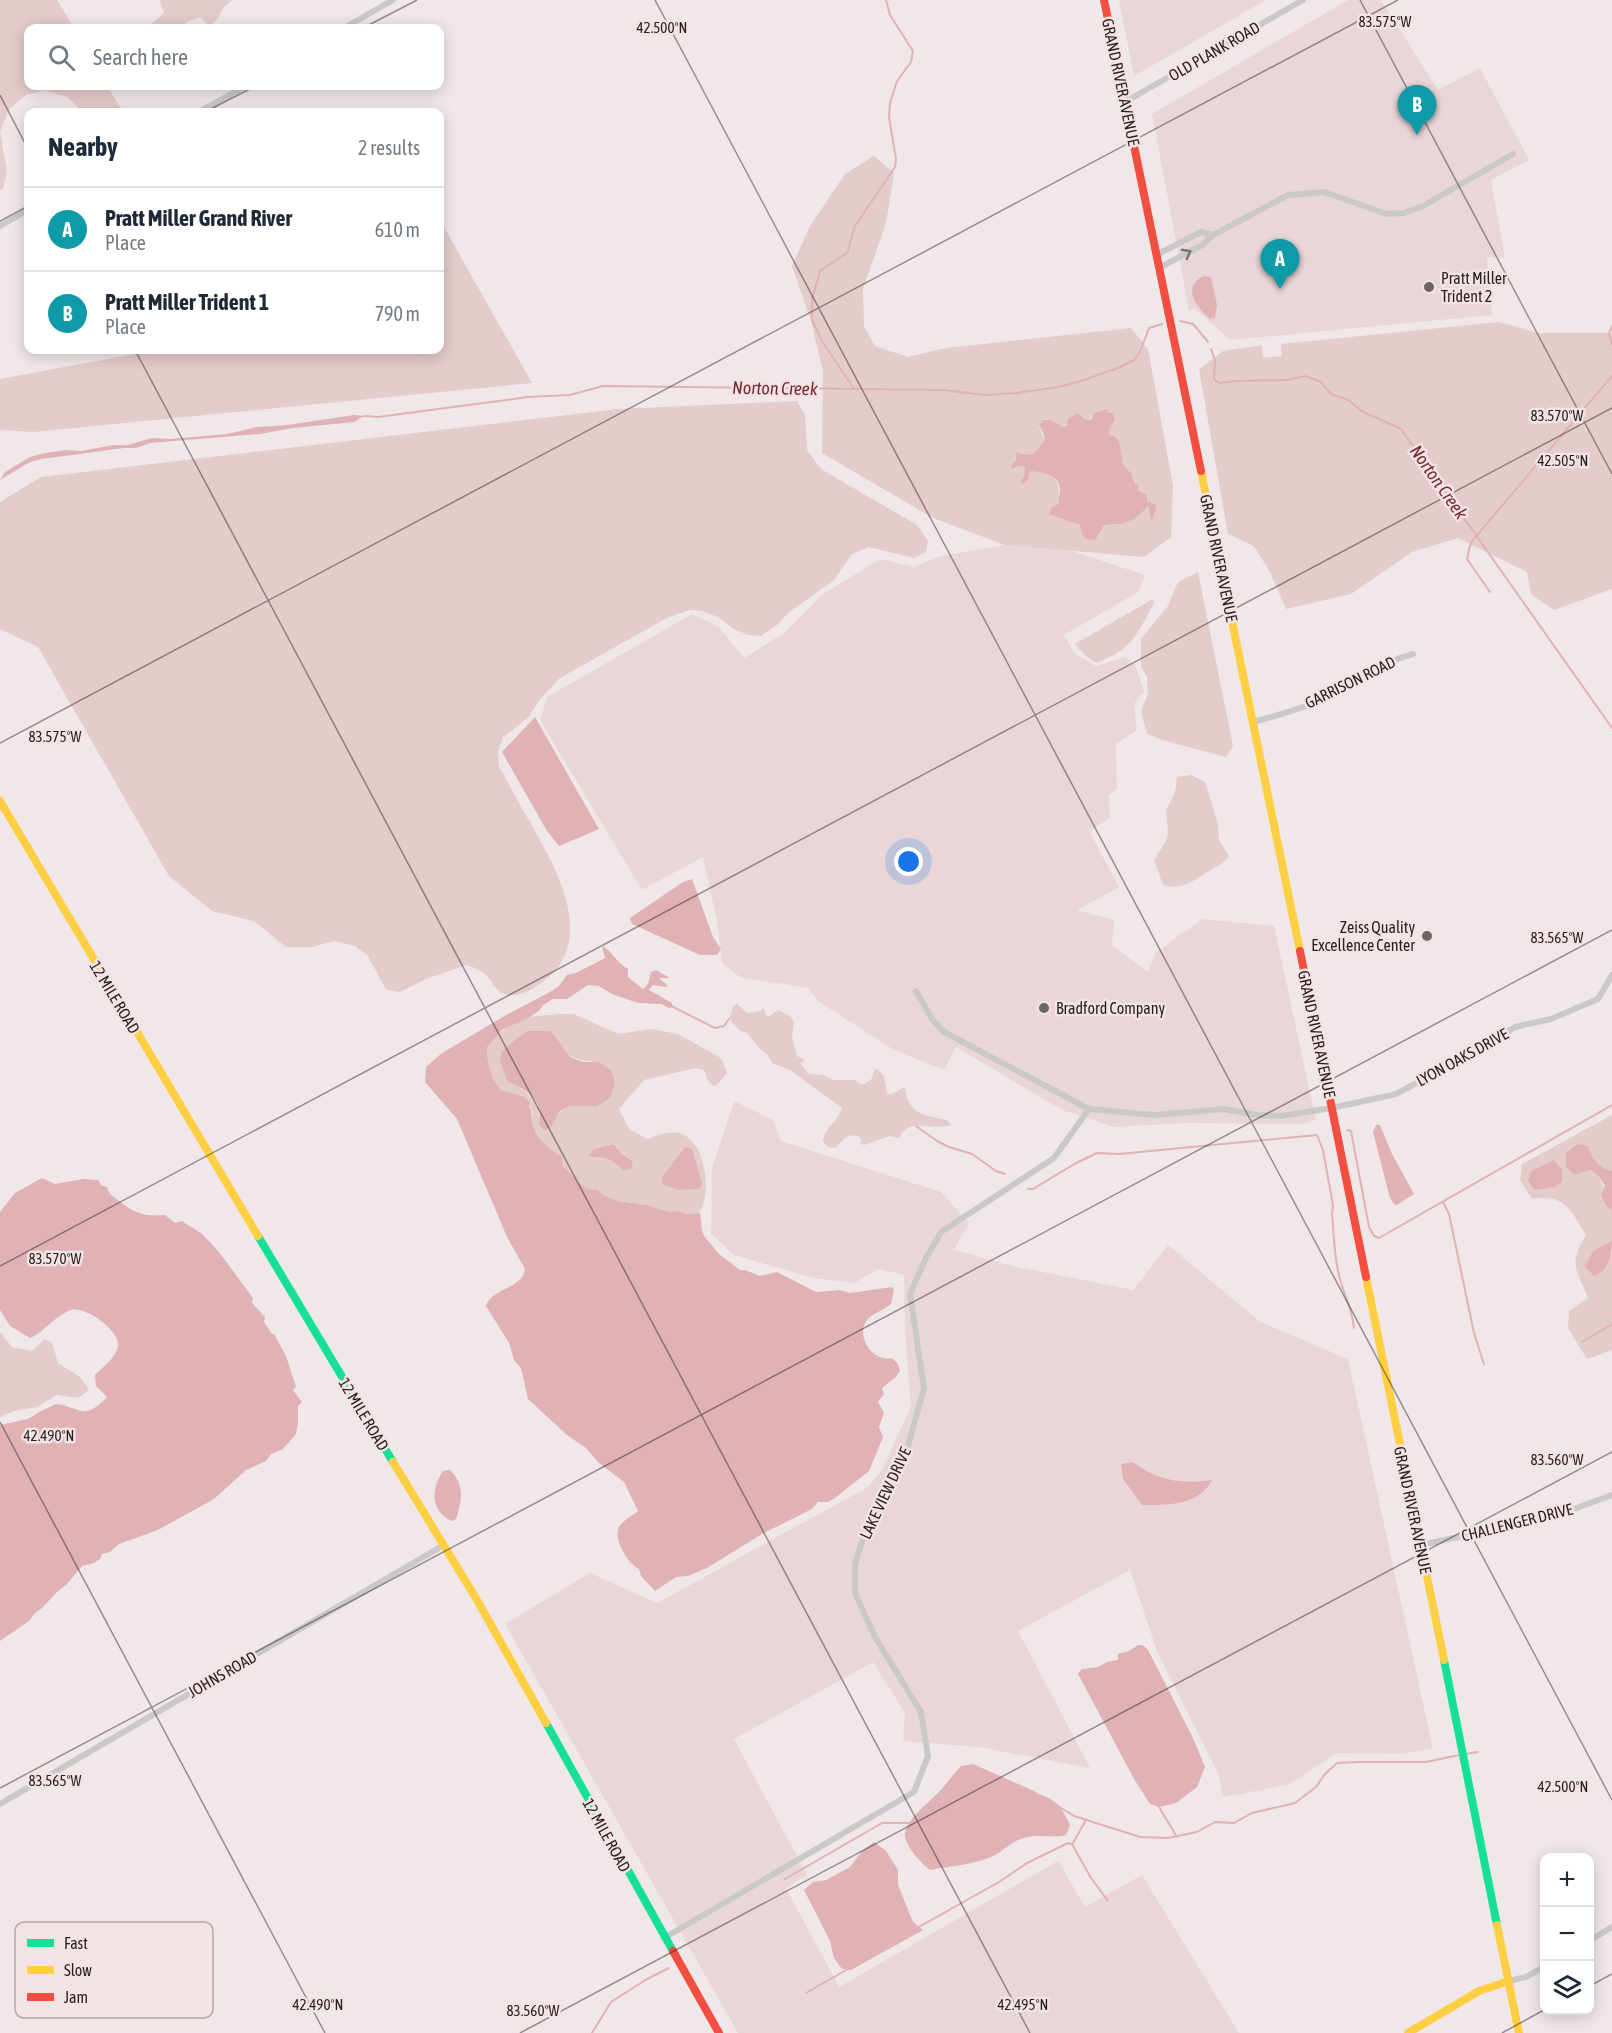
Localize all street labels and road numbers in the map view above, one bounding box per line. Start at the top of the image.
street label: GRAND RIVER AVENUE [1099,17,1143,147]
street label: OLD PLANK ROAD [1165,18,1263,84]
street label: GRAND RIVER AVENUE [1197,493,1241,623]
street label: GARRISON ROAD [1302,652,1398,712]
street label: 12 MILE ROAD [86,958,144,1036]
street label: GRAND RIVER AVENUE [1295,969,1339,1099]
street label: LYON OAKS DRIVE [1413,1024,1511,1090]
street label: 12 MILE ROAD [335,1375,393,1453]
street label: LAKE VIEW DRIVE [856,1444,914,1542]
street label: GRAND RIVER AVENUE [1391,1445,1435,1575]
street label: CHALLENGER DRIVE [1459,1499,1575,1545]
street label: JOHNS ROAD [185,1647,259,1701]
street label: 12 MILE ROAD [579,1795,635,1875]

